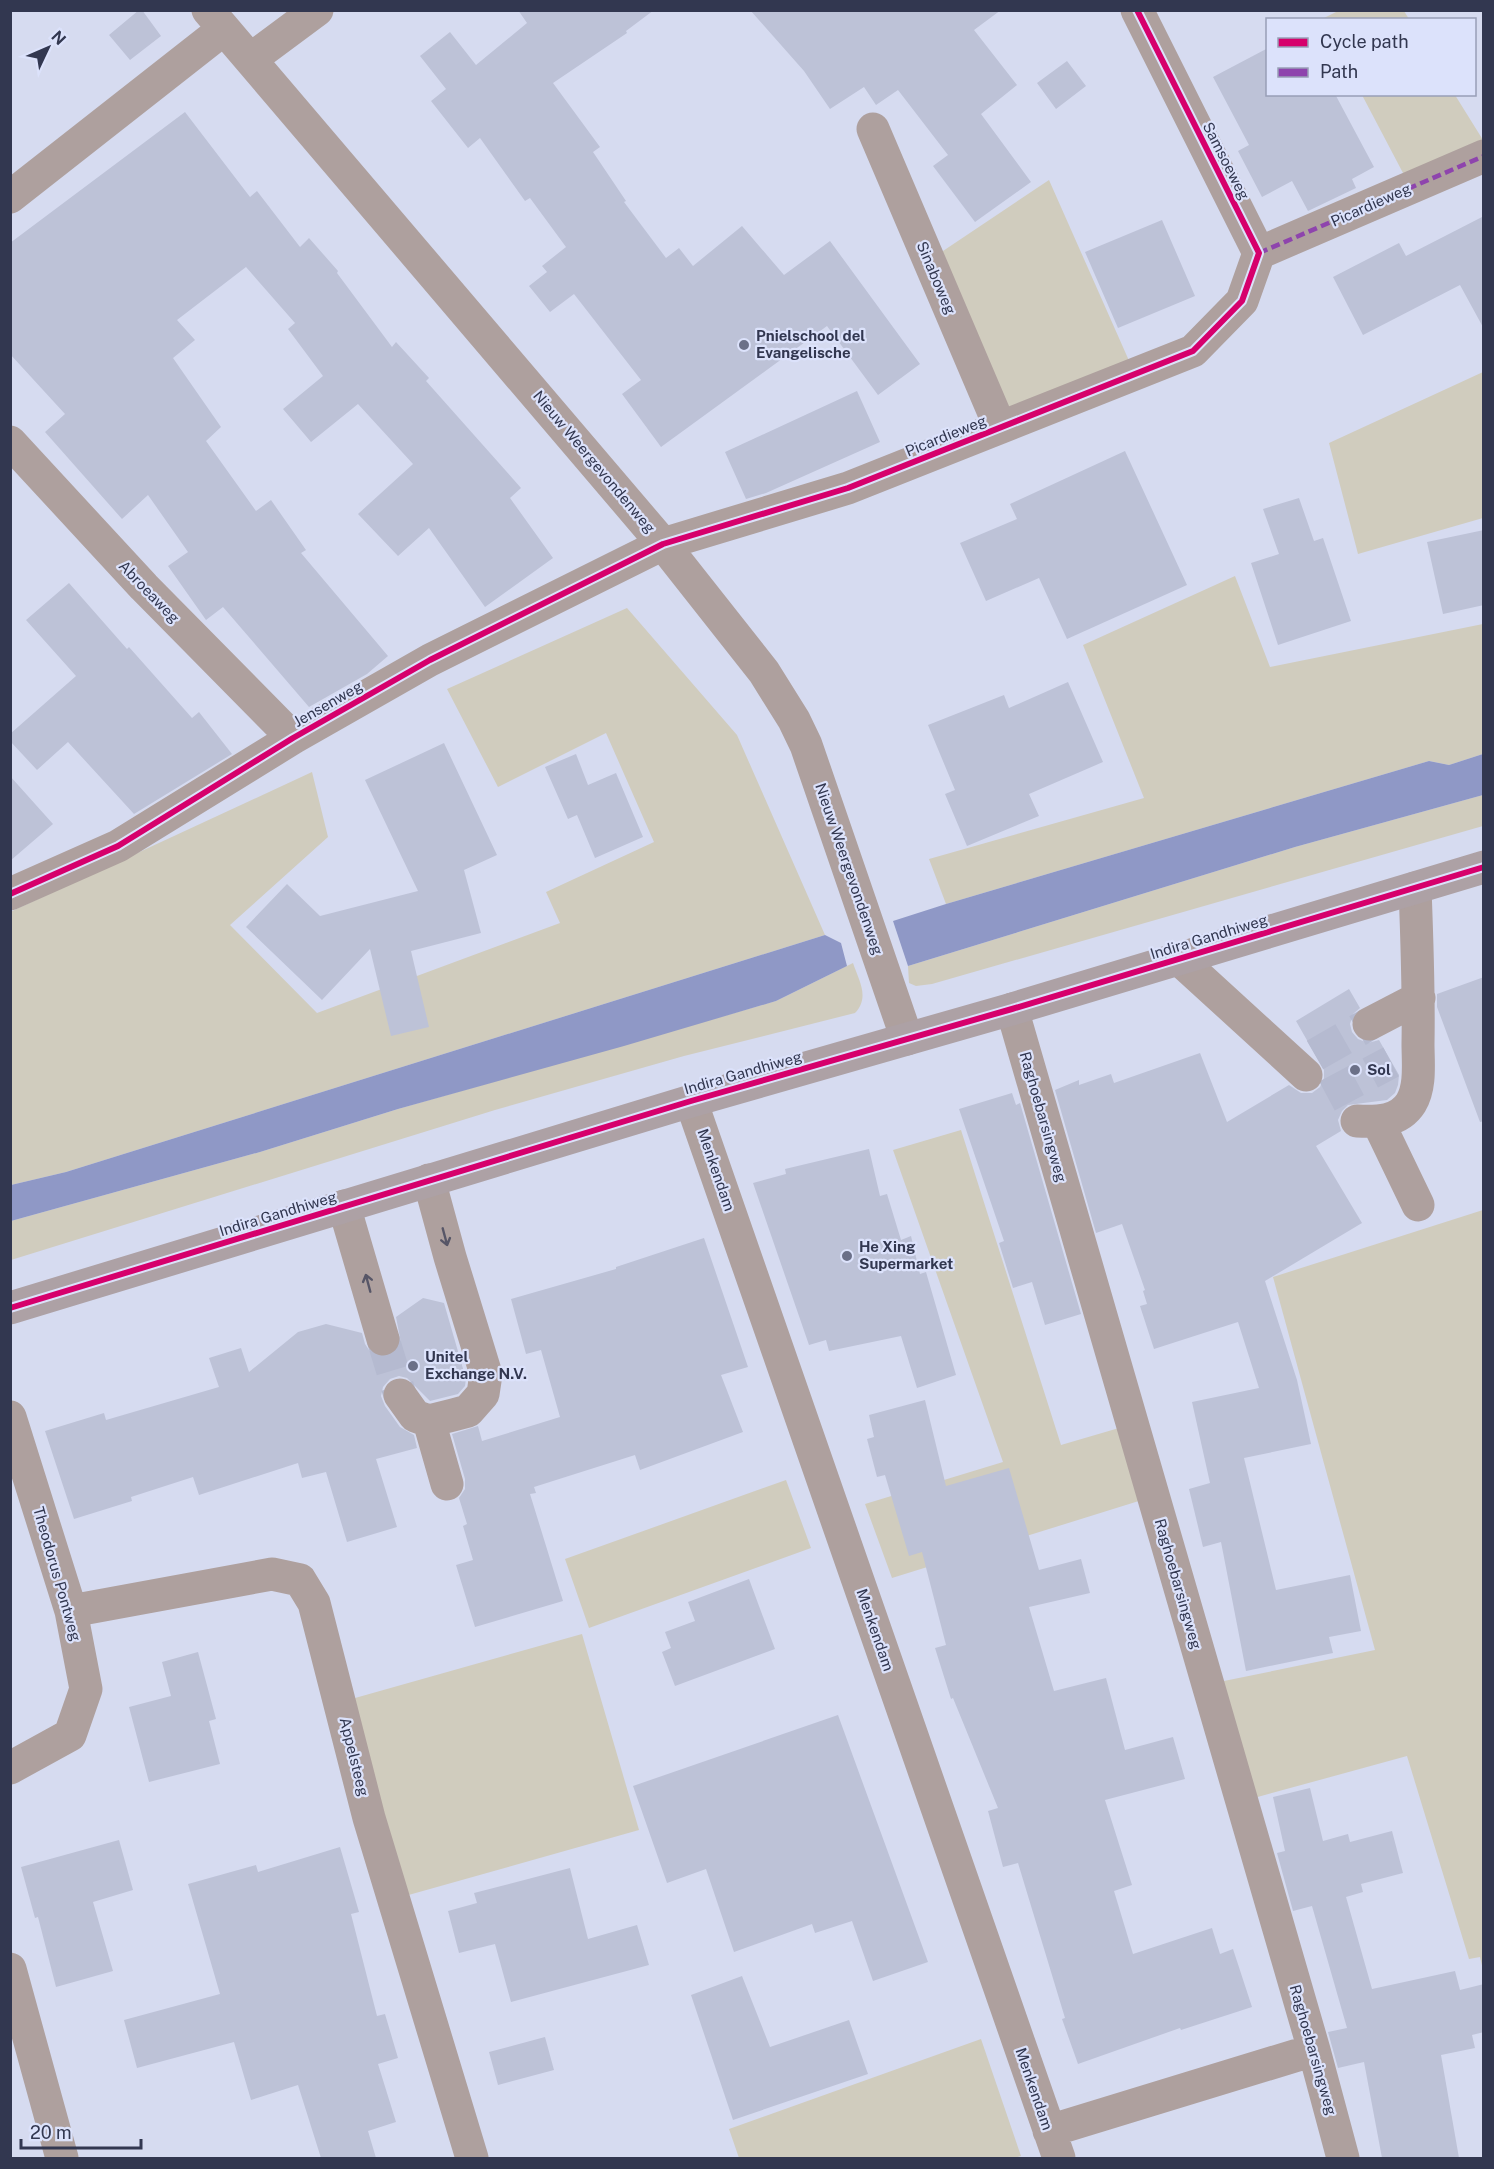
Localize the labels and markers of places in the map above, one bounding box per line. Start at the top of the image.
place label: Pnielschool del Evangelische [756,327,865,361]
marker: Pnielschool del Evangelische [737,338,751,352]
place label: Sol [1367,1061,1391,1078]
marker: Sol [1348,1063,1362,1077]
place label: He Xing Supermarket [859,1238,953,1272]
marker: He Xing Supermarket [840,1249,854,1263]
place label: Unitel Exchange N.V. [425,1348,527,1382]
marker: Unitel Exchange N.V. [406,1359,420,1373]

